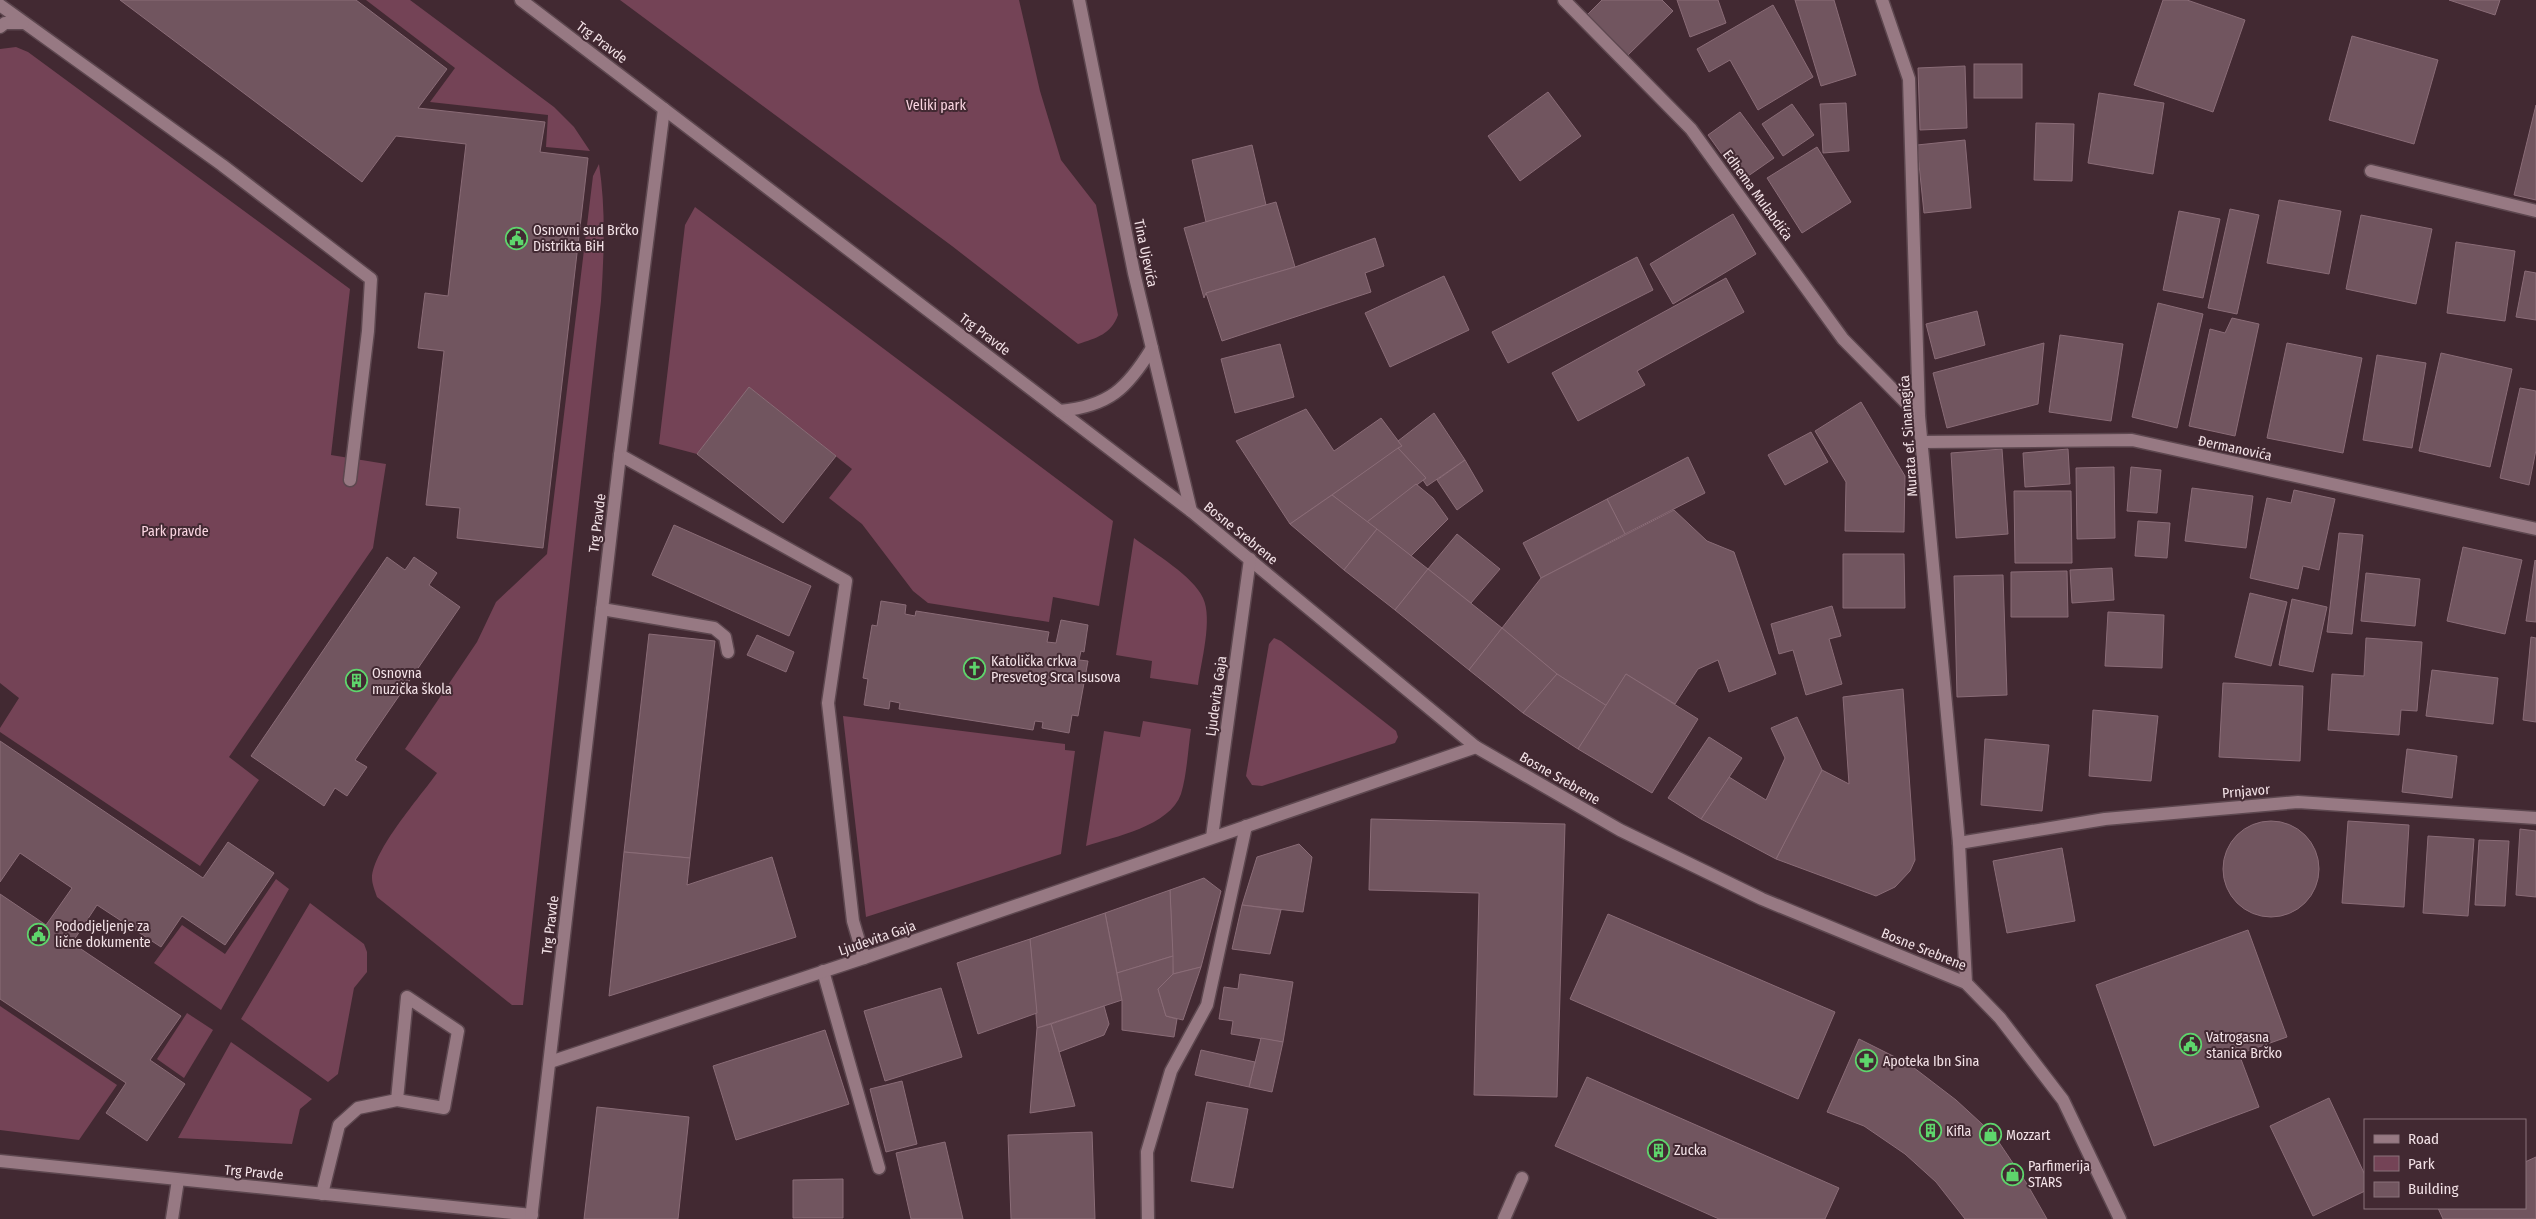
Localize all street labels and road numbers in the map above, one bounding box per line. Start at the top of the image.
street label: Trg Pravde [573,18,631,67]
street label: Edhema Mulabdića [1719,147,1796,244]
street label: Tina Ujevića [1130,218,1161,289]
street label: Trg Pravde [956,310,1014,359]
street label: Murata ef. Sinanagića [1896,375,1921,497]
street label: Đermanovića [2197,432,2273,465]
street label: Trg Pravde [585,492,610,554]
street label: Bosne Srebrene [1200,498,1281,568]
street label: Ljudevita Gaja [1202,655,1231,737]
street label: Bosne Srebrene [1516,749,1603,808]
street label: Prnjavor [2221,781,2271,802]
street label: Trg Pravde [538,894,563,956]
street label: Ljudevita Gaja [836,917,918,960]
street label: Bosne Srebrene [1879,925,1969,974]
street label: Trg Pravde [224,1161,284,1184]

